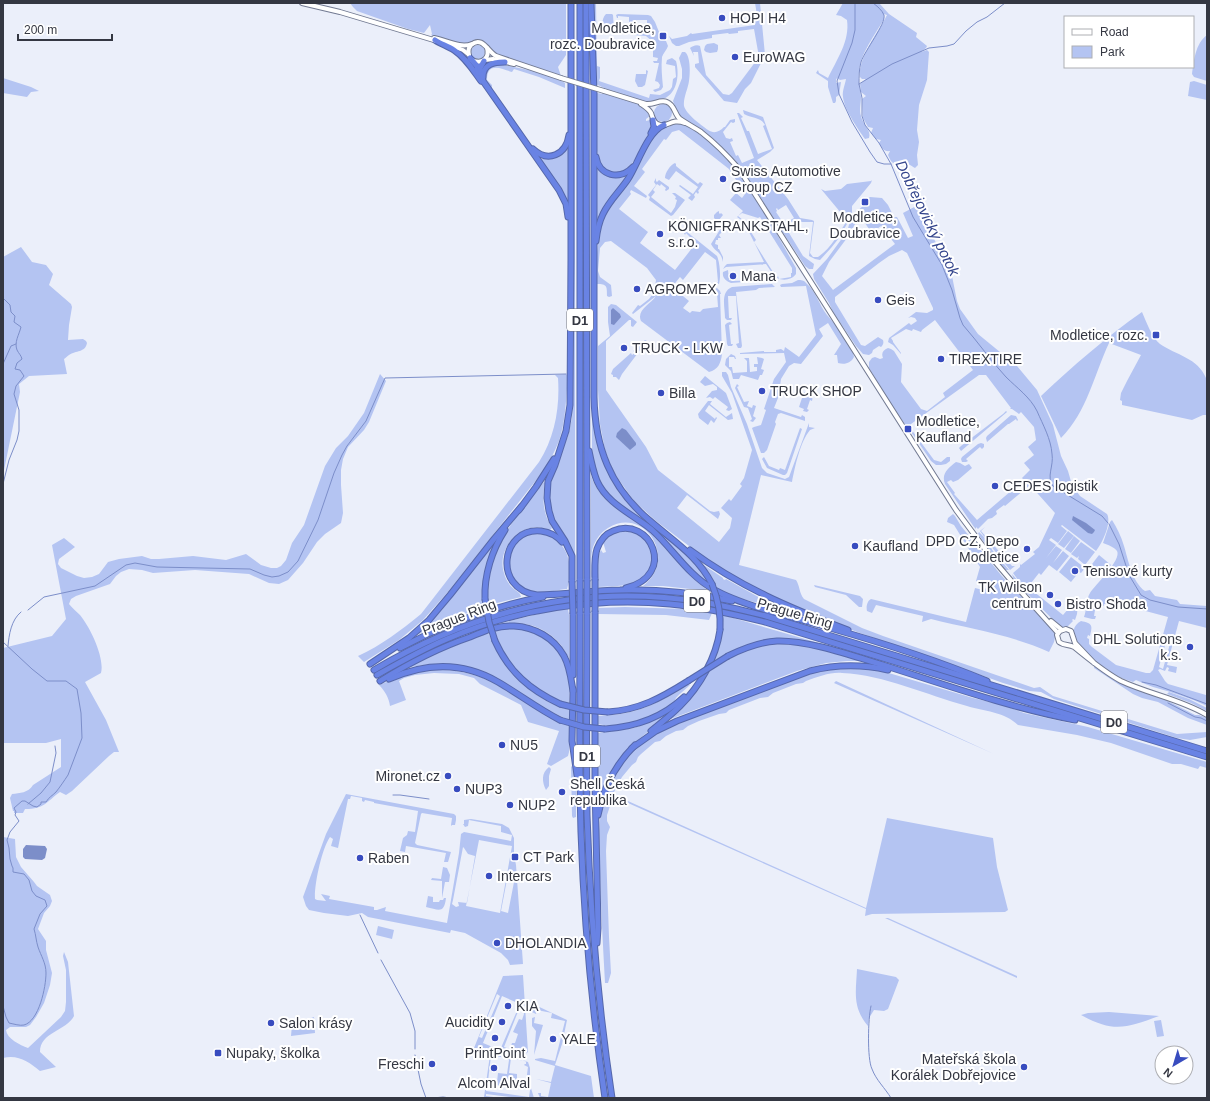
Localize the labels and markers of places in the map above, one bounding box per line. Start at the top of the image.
place label: HOPI H4 [730,10,786,26]
marker: HOPI H4 [717,13,727,23]
place label: Modletice, rozc. Doubravice [550,20,655,52]
marker: Modletice, rozc. Doubravice [658,31,668,41]
place label: EuroWAG [743,49,806,65]
marker: EuroWAG [730,52,740,62]
place label: Swiss Automotive Group CZ [731,163,841,195]
marker: Swiss Automotive Group CZ [718,174,728,184]
marker: Modletice, Doubravice [860,197,870,207]
place label: Modletice, Doubravice [830,209,901,241]
place label: KÖNIGFRANKSTAHL, s.r.o. [668,217,809,250]
marker: KÖNIGFRANKSTAHL, s.r.o. [655,229,665,239]
place label: Mana [741,268,776,284]
marker: Mana [728,271,738,281]
place label: AGROMEX [645,281,717,297]
marker: AGROMEX [632,284,642,294]
place label: Geis [886,292,915,308]
marker: Geis [873,295,883,305]
place label: Modletice, rozc. [1050,327,1148,343]
marker: Modletice, rozc. [1151,330,1161,340]
place label: TRUCK - LKW [632,340,724,356]
marker: TRUCK - LKW [619,343,629,353]
place label: TIREXTIRE [949,351,1022,367]
marker: TIREXTIRE [936,354,946,364]
place label: TRUCK SHOP [770,383,862,399]
place label: Billa [669,385,696,401]
marker: TRUCK SHOP [757,386,767,396]
marker: Billa [656,388,666,398]
place label: Modletice, Kaufland [916,413,980,445]
marker: Modletice, Kaufland [903,424,913,434]
place label: CEDES logistik [1003,478,1099,494]
marker: CEDES logistik [990,481,1000,491]
place label: DPD CZ, Depo Modletice [926,533,1019,565]
place label: Kaufland [863,538,918,554]
marker: Kaufland [850,541,860,551]
marker: DPD CZ, Depo Modletice [1022,544,1032,554]
place label: Tenisové kurty [1083,563,1172,579]
marker: Tenisové kurty [1070,566,1080,576]
place label: TK Wilson centrum [978,579,1042,611]
marker: TK Wilson centrum [1045,590,1055,600]
place label: Bistro Shoda [1066,596,1146,612]
marker: Bistro Shoda [1053,599,1063,609]
place label: DHL Solutions k.s. [1093,631,1182,663]
marker: DHL Solutions k.s. [1185,642,1195,652]
place label: NU5 [510,737,538,753]
marker: NU5 [497,740,507,750]
place label: Mironet.cz [375,768,440,784]
marker: Mironet.cz [443,771,453,781]
place label: Shell Česká republika [570,776,645,808]
place label: NUP3 [465,781,503,797]
marker: NUP3 [452,784,462,794]
marker: Shell Česká republika [557,787,567,797]
place label: NUP2 [518,797,556,813]
marker: NUP2 [505,800,515,810]
place label: CT Park [523,849,575,865]
place label: Raben [368,850,409,866]
marker: CT Park [510,852,520,862]
marker: Raben [355,853,365,863]
place label: Intercars [497,868,551,884]
marker: Intercars [484,871,494,881]
place label: DHOLANDIA [505,935,587,951]
marker: DHOLANDIA [492,938,502,948]
place label: KIA [516,998,539,1014]
marker: KIA [503,1001,513,1011]
place label: Aucidity [445,1014,494,1030]
place label: Salon krásy [279,1015,352,1031]
marker: Aucidity [497,1017,507,1027]
marker: Salon krásy [266,1018,276,1028]
place label: YALE [561,1031,596,1047]
marker: PrintPoint [490,1033,500,1043]
marker: YALE [548,1034,558,1044]
place label: Nupaky, školka [226,1045,320,1061]
place label: PrintPoint [465,1045,525,1061]
marker: Nupaky, školka [213,1048,223,1058]
place label: Mateřská škola Korálek Dobřejovice [891,1051,1016,1083]
place label: Freschi [378,1056,424,1072]
marker: Freschi [427,1059,437,1069]
marker: Mateřská škola Korálek Dobřejovice [1019,1062,1029,1072]
marker: Alcom Alval [489,1063,499,1073]
place label: Alcom Alval [458,1075,530,1091]

